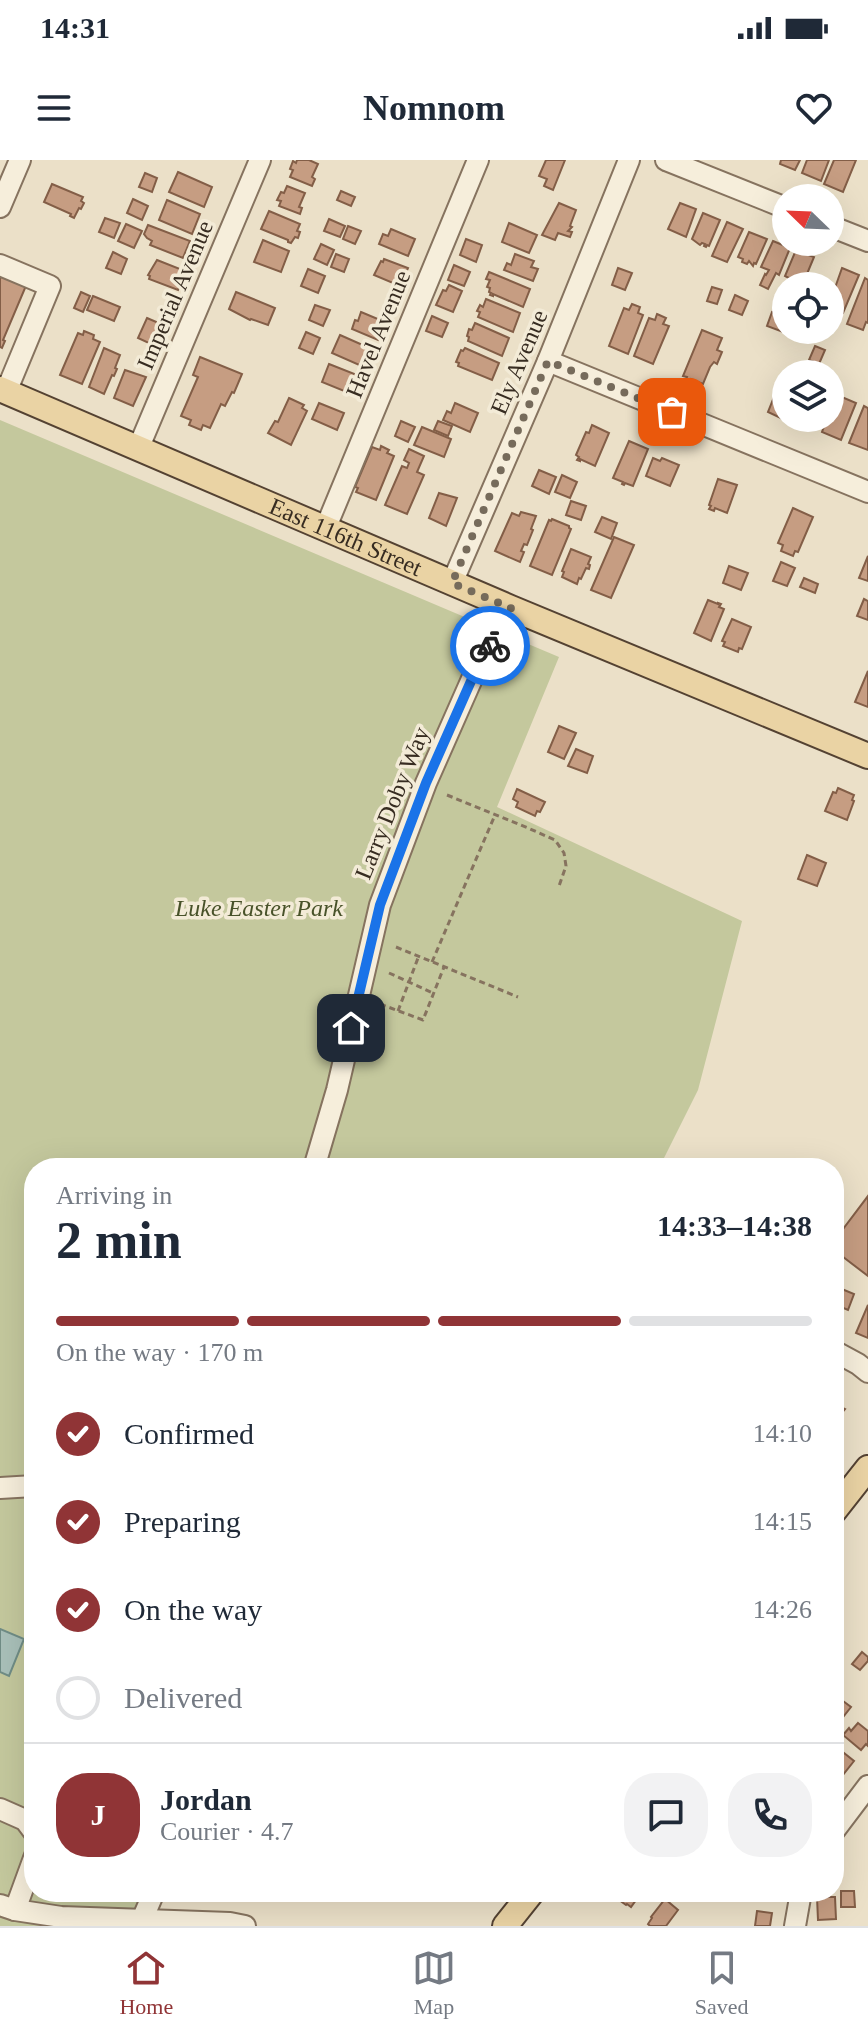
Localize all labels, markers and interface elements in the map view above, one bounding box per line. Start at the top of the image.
text: 14:31 [40,11,110,44]
icon: menu [32,86,76,130]
icon: heart [792,86,836,130]
text: Nomnom [363,88,505,128]
north arrow [772,184,844,256]
map controls [772,184,844,432]
street label: Imperial Avenue [132,217,218,373]
street label: Havel Avenue [341,267,415,401]
button: locate [772,272,844,344]
street label: Ely Avenue [485,306,553,418]
button: layers [772,360,844,432]
pin [638,378,706,446]
icon: bag [650,390,694,434]
street label: East 116th Street [266,493,426,581]
courier [450,606,530,686]
icon: bike [468,624,512,668]
street label: Larry Doby Way [350,723,434,883]
park label: Luke Easter Park [174,895,343,921]
pin [317,994,385,1062]
icon: home [329,1006,373,1050]
text: Arriving in [56,1181,172,1210]
text: 14:33–14:38 [657,1209,812,1242]
text: 2 min [56,1212,182,1269]
text: On the way · 170 m [56,1338,263,1367]
icon: check [56,1412,100,1456]
text: Confirmed [124,1417,254,1450]
text: 14:10 [753,1419,812,1448]
icon: check [56,1500,100,1544]
text: Preparing [124,1505,241,1538]
text: 14:15 [753,1507,812,1536]
icon: check [56,1588,100,1632]
text: On the way [124,1593,262,1626]
text: 14:26 [753,1595,812,1624]
text: Delivered [124,1681,242,1714]
button: chat [624,1773,708,1857]
button: phone [728,1773,812,1857]
text: Jordan [160,1783,252,1816]
text: J [91,1798,106,1831]
text: Courier · 4.7 [160,1817,294,1846]
tab: Home [119,1946,173,2020]
tab: Map [412,1946,456,2020]
tab: Saved [695,1946,749,2020]

